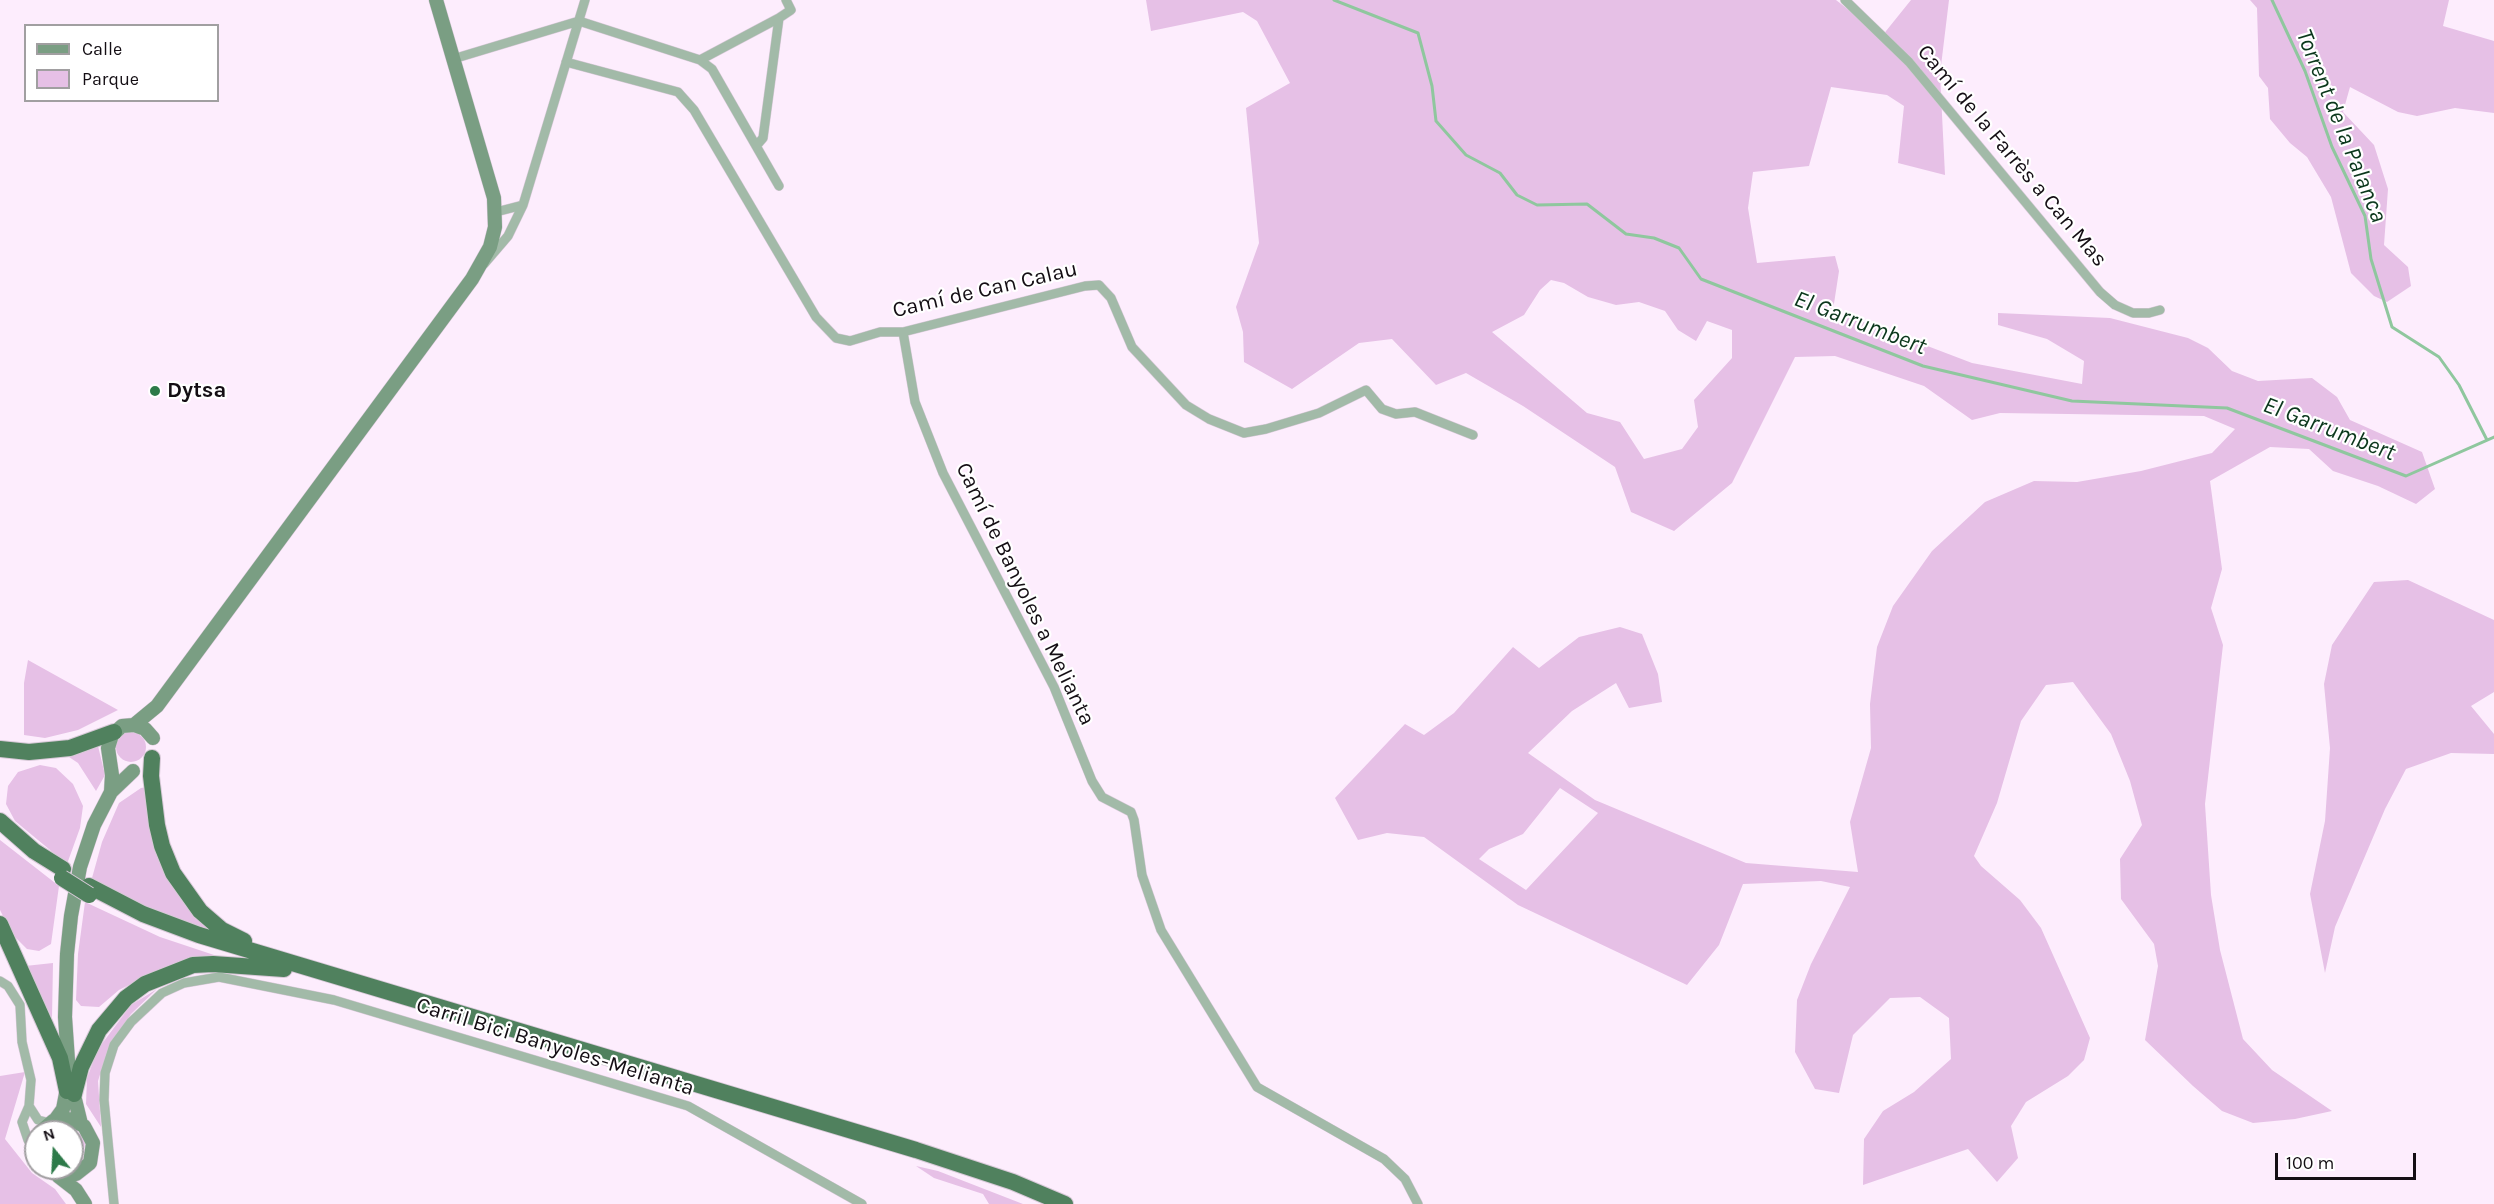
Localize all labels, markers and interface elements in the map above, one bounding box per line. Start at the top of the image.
legend [24,24,219,102]
water label: Torrent de la Palanca [2289,25,2393,227]
text: Calle [82,38,122,60]
street label: Camí de la Farrès a Can Mas [1911,40,2113,272]
text: Parque [82,68,139,90]
street label: Camí de Can Calau [890,256,1080,324]
water label: El Garrumbert [1790,285,1930,361]
place label: Dytsa [167,378,226,404]
marker: Dytsa [148,384,162,398]
water label: El Garrumbert [2259,391,2399,467]
street label: Camí de Banyoles a Melianta [950,458,1100,730]
street label: Carril Bici Banyoles-Melianta [413,992,697,1102]
north arrow [24,1120,84,1180]
text: N [40,1124,57,1145]
scale bar [2278,1141,2419,1179]
text: 100 m [2286,1152,2334,1174]

